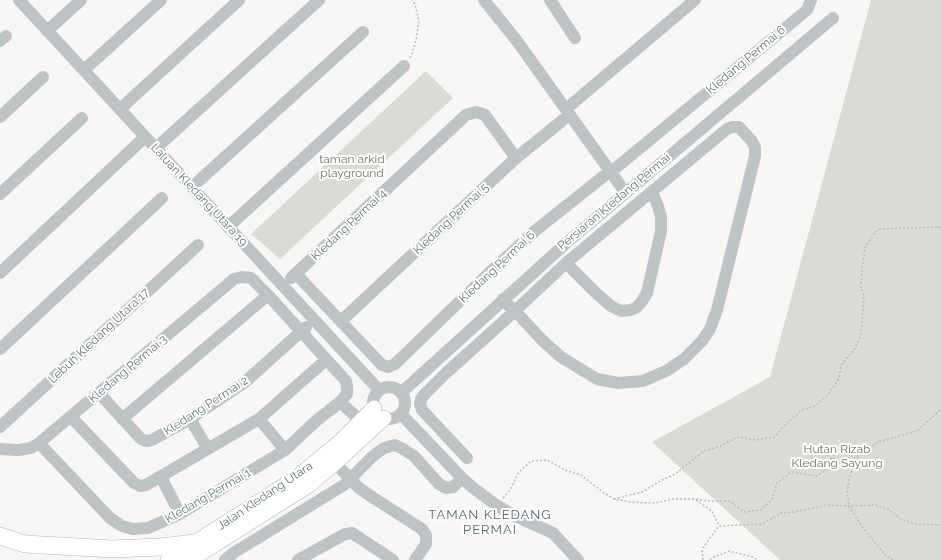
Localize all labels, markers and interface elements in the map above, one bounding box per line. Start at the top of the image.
street label: Kledang Permai 6 [704,23,788,97]
street label: Laluan Kledang Utara 19 [148,141,250,249]
street label: Persiaran Kledang Permai [555,151,673,253]
park label: taman arkid playground [319,152,385,180]
street label: Kledang Permai 5 [410,180,492,258]
street label: Kledang Permai 4 [308,186,390,264]
street label: Kledang Permai 6 [456,228,538,306]
street label: Lebuh Kledang Utara 17 [46,285,152,387]
street label: Kledang Permai 3 [86,332,170,406]
street label: Kledang Permai 2 [161,373,251,439]
park label: Hutan Rizab Kledang Sayung [791,442,883,470]
street label: Jalan Kledang Utara [215,459,315,533]
street label: Kledang Permai 1 [163,466,253,526]
district label: TAMAN KLEDANG PERMAI [428,507,552,538]

